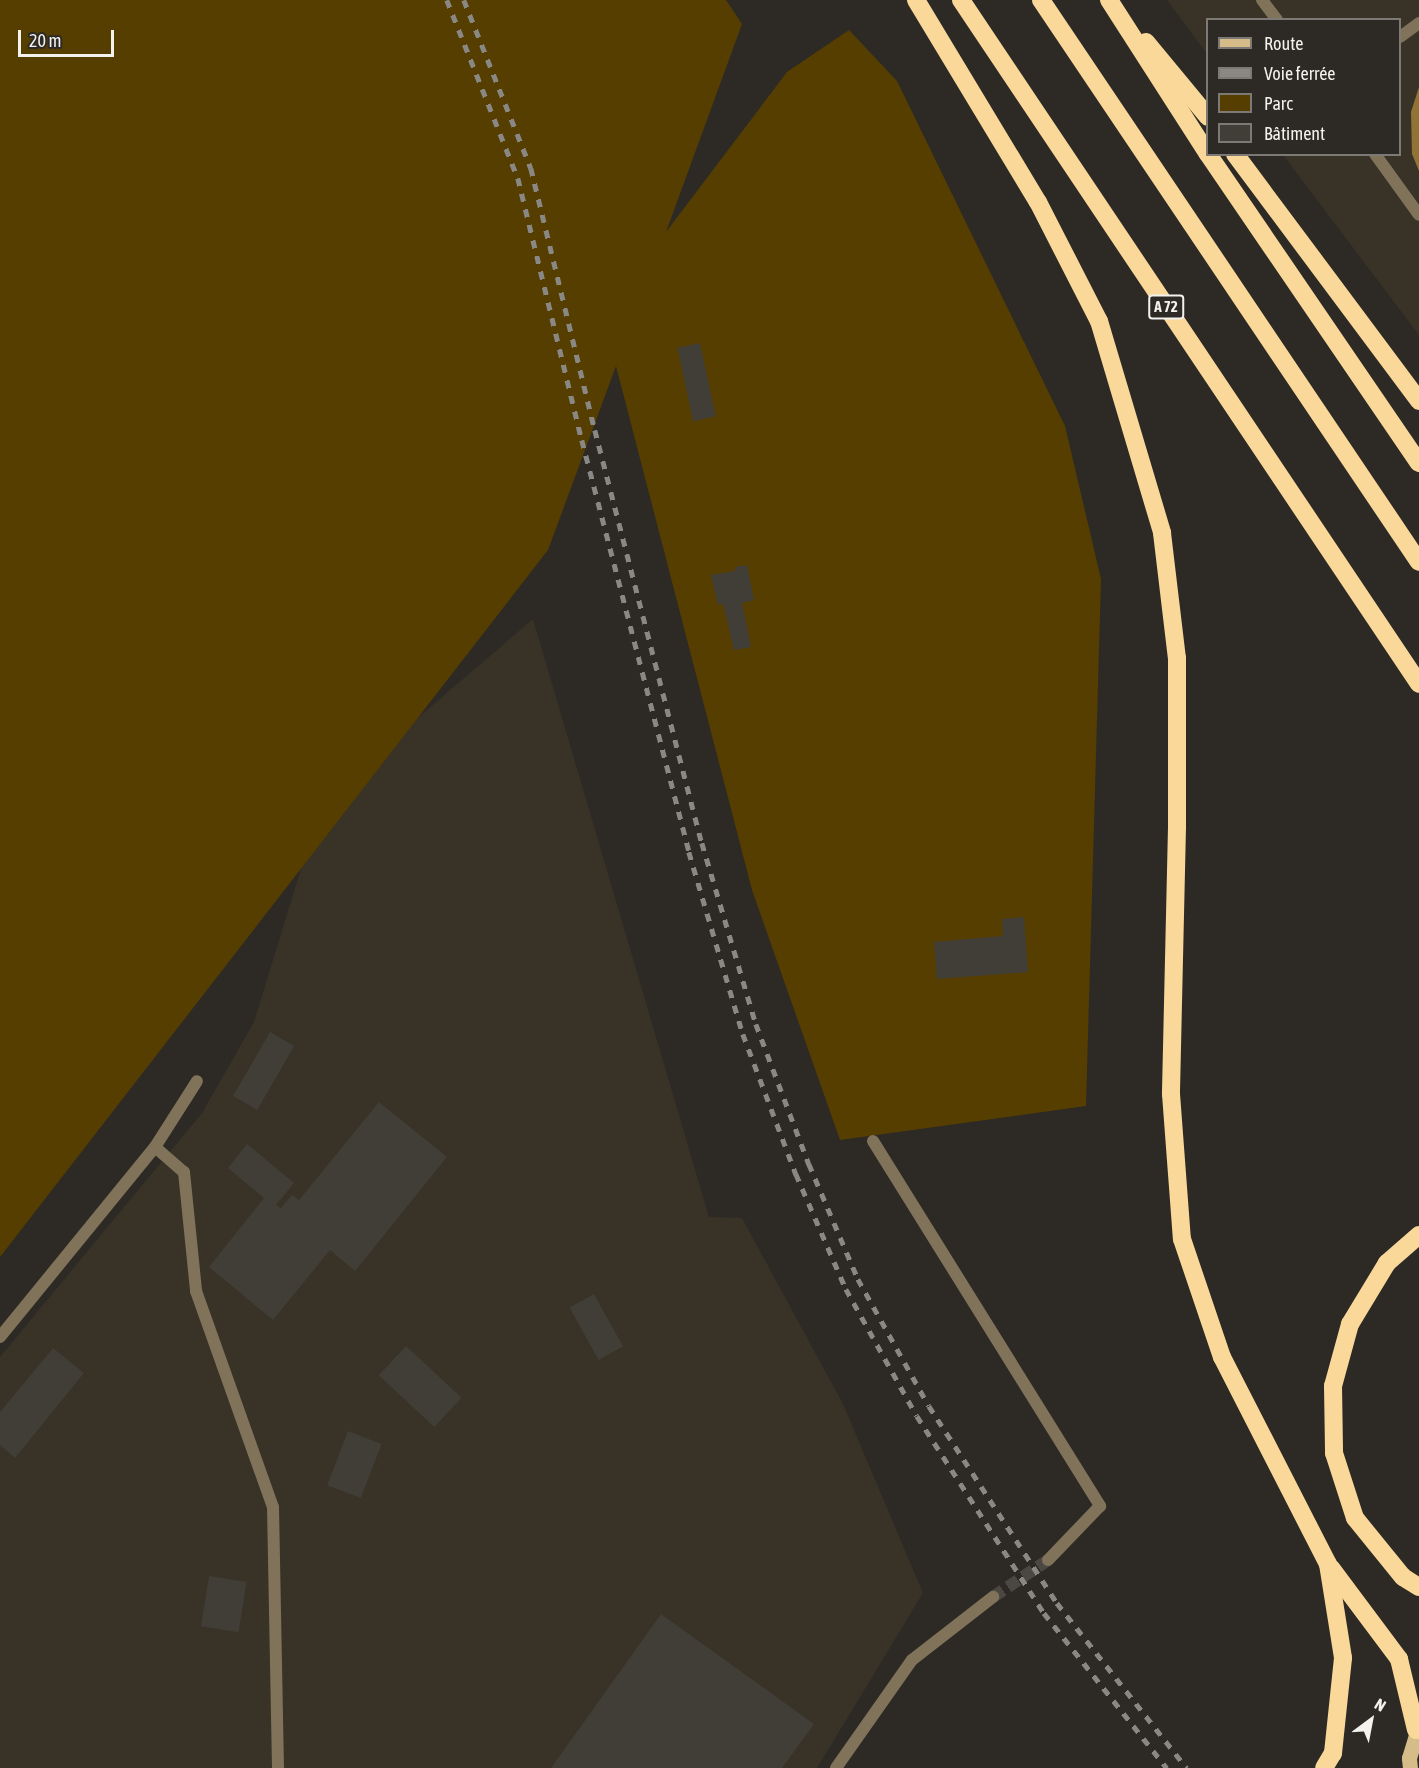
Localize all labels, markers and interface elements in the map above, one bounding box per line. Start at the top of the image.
scale bar [21,18,117,56]
legend [1206,18,1401,156]
text: 20 m [29,30,61,51]
text: Route [1264,33,1303,54]
text: Voie ferrée [1264,63,1336,84]
text: Parc [1264,93,1293,114]
text: Bâtiment [1264,123,1325,144]
road number: A 72 [1148,295,1184,319]
north arrow [1341,1690,1401,1750]
text: N [1372,1695,1389,1715]

